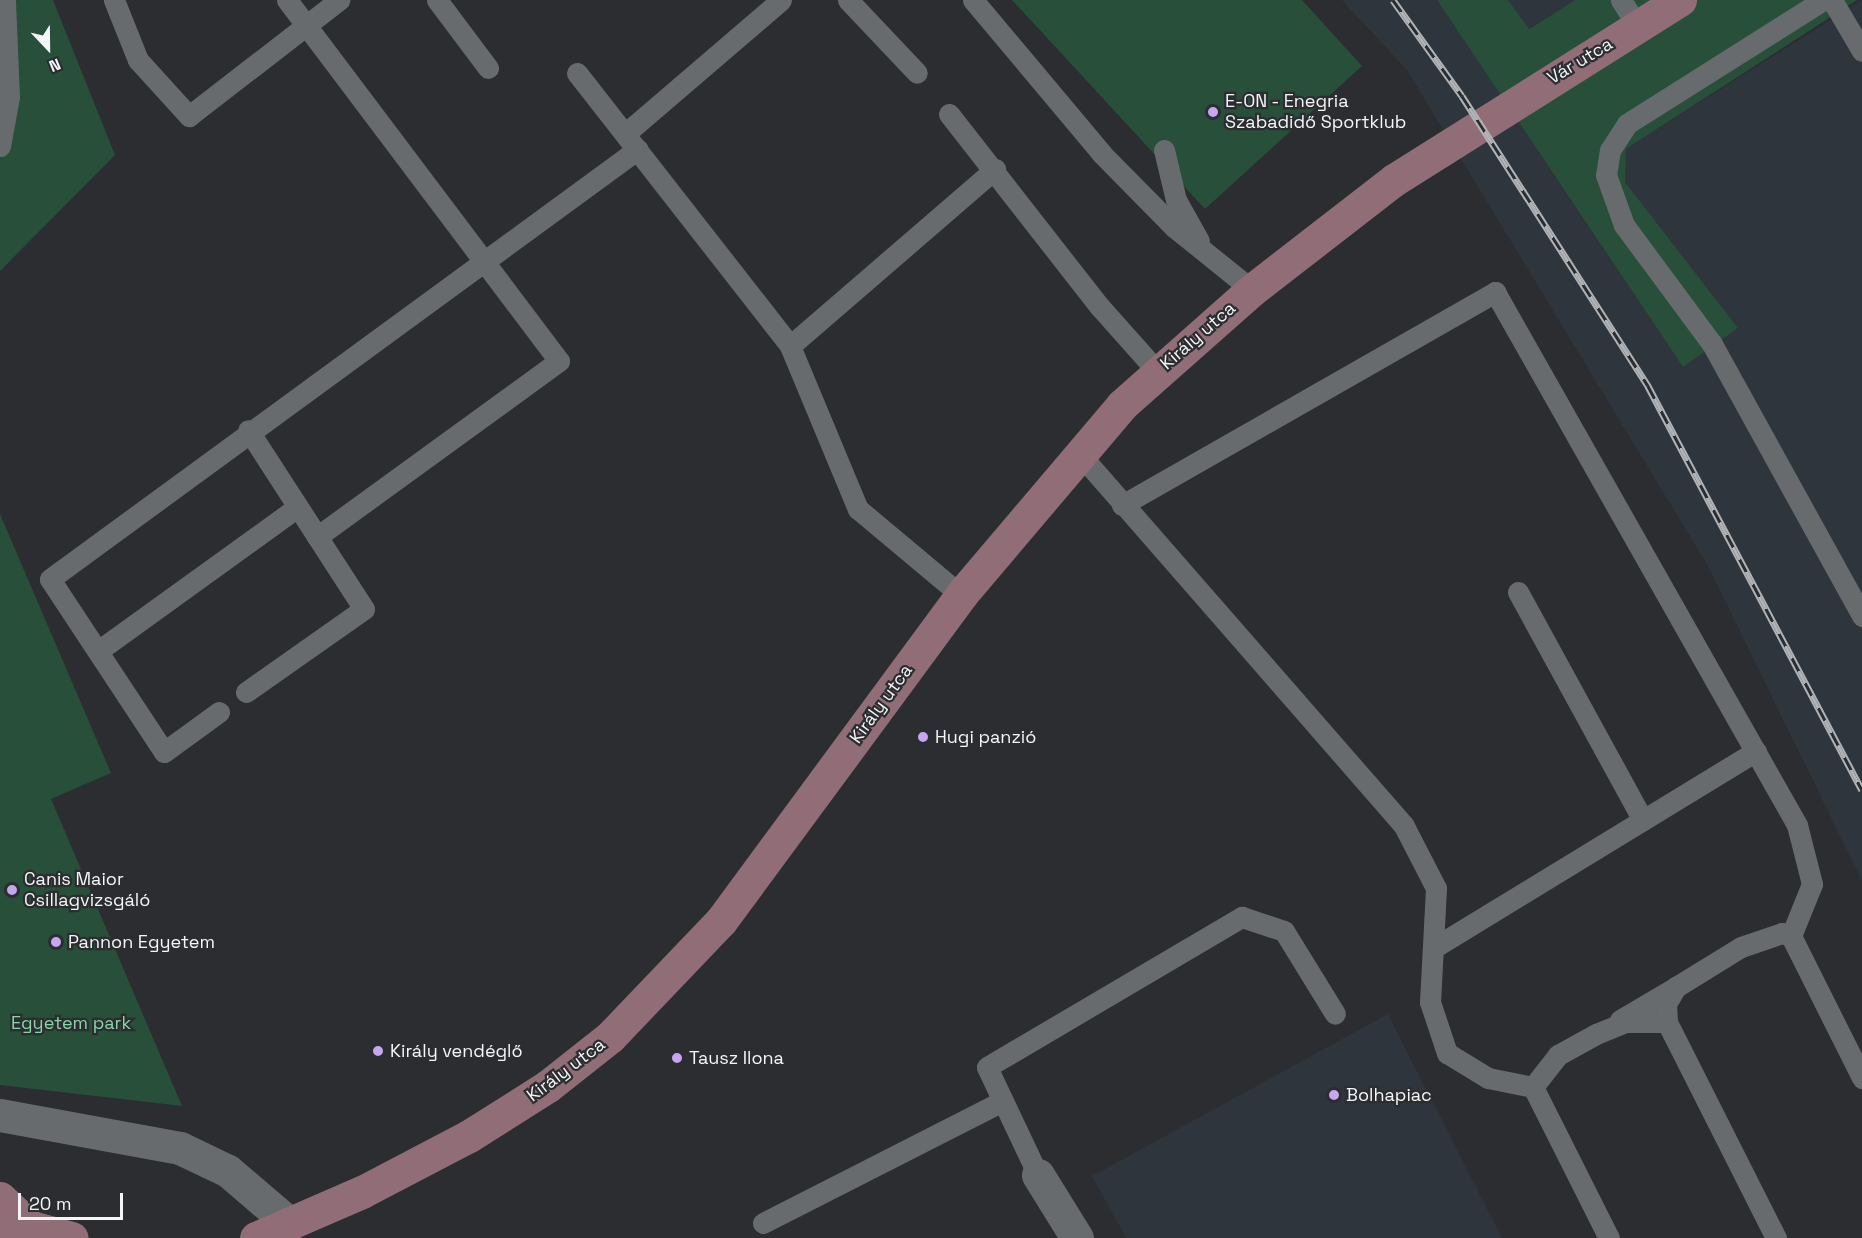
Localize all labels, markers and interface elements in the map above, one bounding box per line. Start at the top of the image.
north arrow [18,18,78,78]
street label: Vár utca [1543,33,1617,89]
text: N [46,53,64,77]
place label: E-ON - Enegria Szabadidő Sportklub [1225,91,1406,134]
marker: E-ON - Enegria Szabadidő Sportklub [1206,105,1220,119]
street label: Király utca [1156,298,1240,374]
street label: Király utca [845,660,917,748]
place label: Hugi panzió [935,726,1036,748]
marker: Hugi panzió [916,730,930,744]
place label: Canis Maior Csillagvizsgáló [24,869,150,912]
marker: Canis Maior Csillagvizsgáló [5,883,19,897]
place label: Pannon Egyetem [68,931,215,953]
marker: Pannon Egyetem [49,935,63,949]
park label: Egyetem park [11,1012,131,1034]
street label: Király utca [523,1034,609,1106]
place label: Király vendéglő [390,1040,523,1062]
marker: Király vendéglő [371,1044,385,1058]
place label: Tausz Ilona [689,1047,784,1069]
marker: Tausz Ilona [670,1051,684,1065]
place label: Bolhapiac [1346,1084,1432,1106]
marker: Bolhapiac [1327,1088,1341,1102]
scale bar [21,1181,126,1219]
text: 20 m [29,1192,72,1215]

